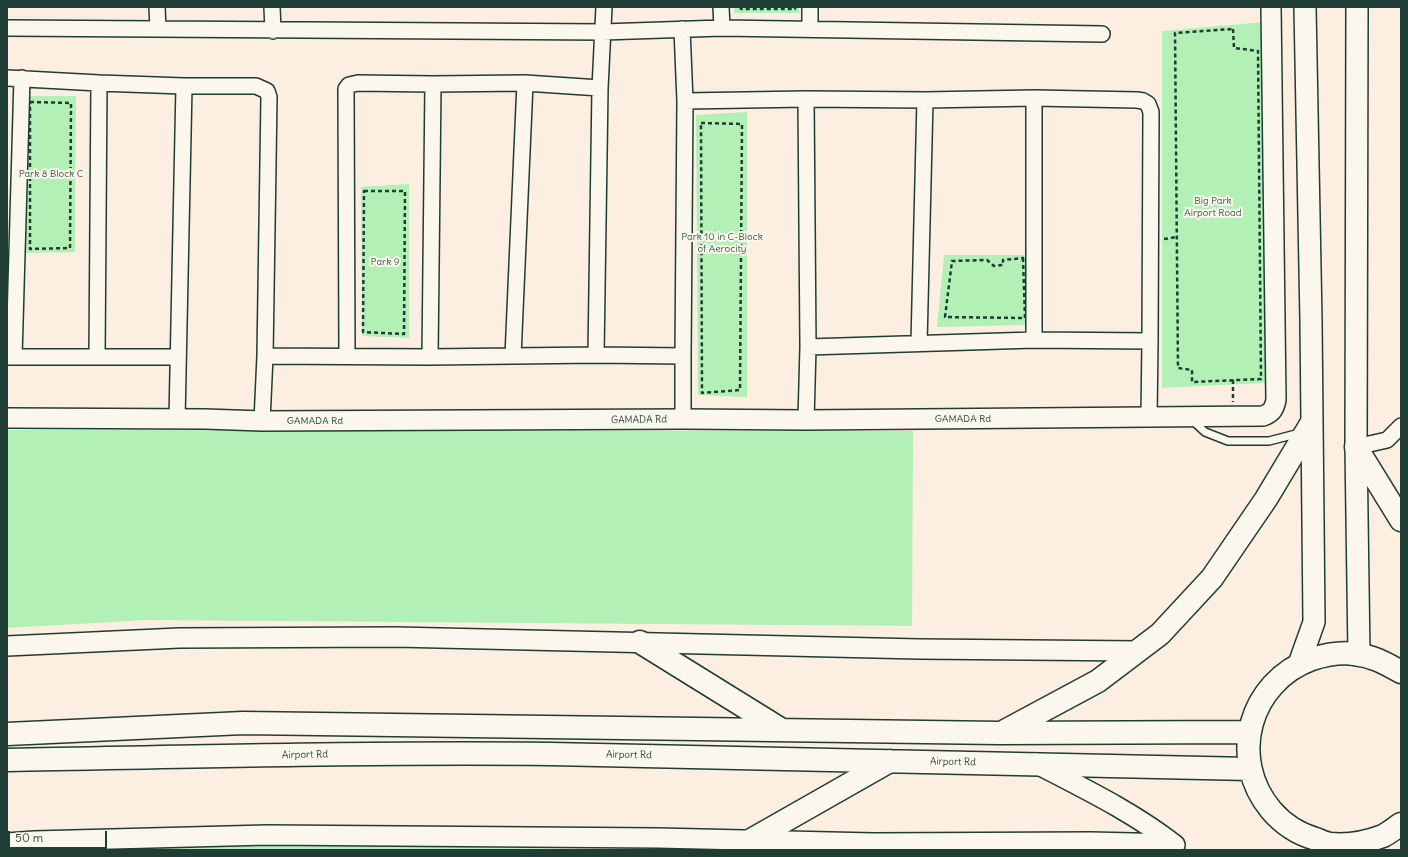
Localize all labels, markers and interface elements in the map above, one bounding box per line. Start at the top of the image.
park label: Park 8 Block C [19,168,83,180]
park label: Big Park Airport Road [1184,195,1242,218]
park label: Park 10 in C-Block of Aerocity [681,231,763,254]
park label: Park 9 [371,256,399,268]
street label: GAMADA Rd [935,413,991,425]
street label: GAMADA Rd [611,414,667,426]
street label: GAMADA Rd [287,415,343,427]
street label: Airport Rd [282,749,328,761]
street label: Airport Rd [606,749,652,761]
street label: Airport Rd [930,756,976,768]
scale bar [10,823,109,849]
text: 50 m [15,830,43,845]

